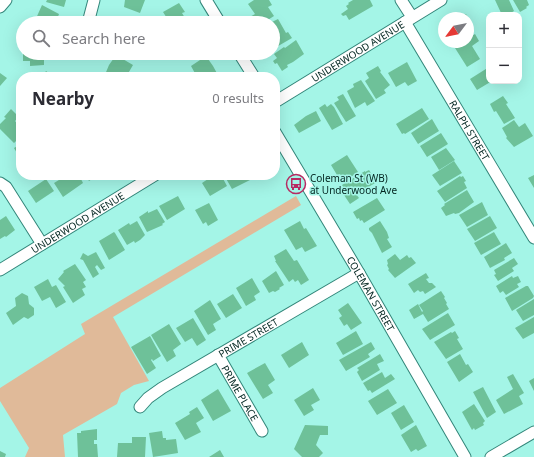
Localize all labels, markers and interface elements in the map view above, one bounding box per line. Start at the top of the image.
north arrow [438,12,474,48]
map controls [486,12,522,84]
button: + [486,12,522,48]
search box [16,16,280,60]
street label: UNDERWOOD AVENUE [308,17,407,85]
icon: search [30,27,52,49]
text: Search here [62,28,145,48]
button: − [486,48,522,84]
text: Nearby [32,87,94,110]
text: 0 results [212,89,264,107]
street label: RALPH STREET [446,97,493,163]
place label: Coleman St (WB) at Underwood Ave [310,171,397,197]
bus stop icon: Coleman St (WB) at Underwood Ave [285,173,307,195]
street label: UNDERWOOD AVENUE [28,189,127,256]
street label: COLEMAN STREET [344,254,398,334]
street label: PRIME STREET [216,315,281,361]
street label: PRIME PLACE [218,363,262,424]

